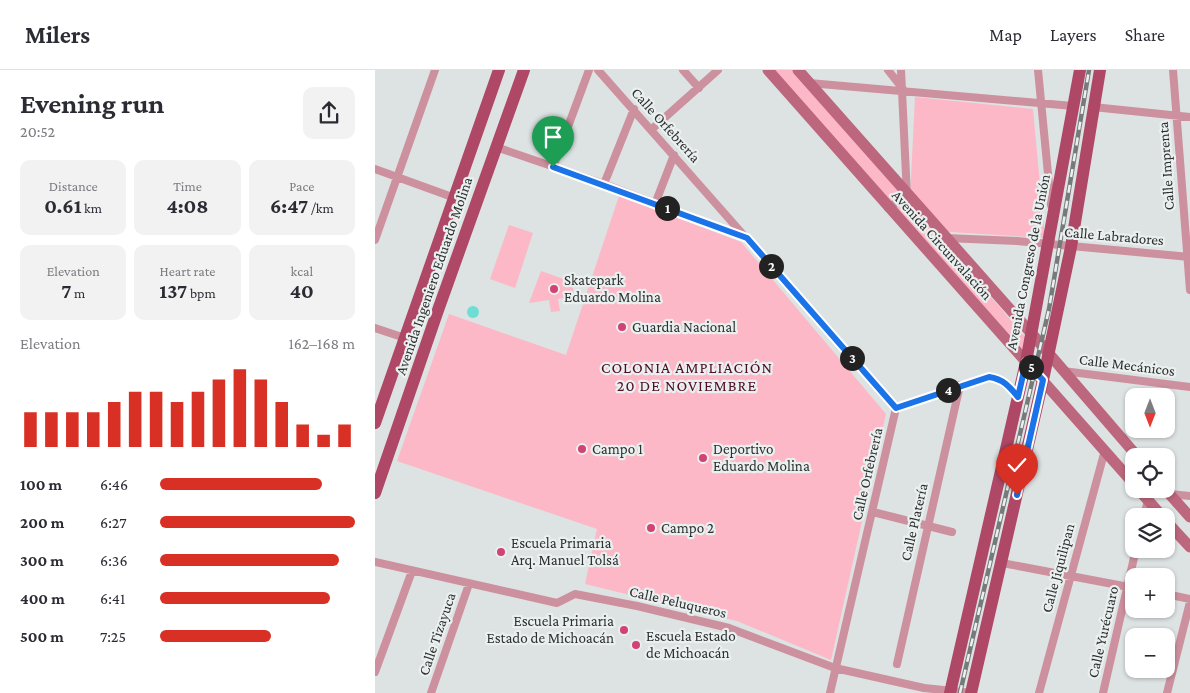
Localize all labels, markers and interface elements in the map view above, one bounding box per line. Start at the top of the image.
text: Milers [25,21,90,48]
text: Map [989,25,1022,45]
text: Layers [1050,25,1097,45]
text: Share [1125,25,1165,45]
street label: Calle Orfebrería [628,84,704,166]
button: share [303,87,355,139]
text: Evening run [20,88,164,119]
pin [532,116,574,167]
street label: Calle Imprenta [1155,121,1178,211]
text: 20:52 [20,123,55,140]
icon: arrive [539,123,567,151]
street label: Avenida Congreso de la Unión [1003,173,1054,351]
street label: Avenida Ingeniero Eduardo Molina [393,175,476,377]
text: Distance [49,178,98,194]
text: Time [173,178,202,194]
text: Pace [289,178,314,194]
street label: Avenida Circunvalación [889,187,995,303]
text: 0.61 [44,194,81,218]
text: 4:08 [166,194,209,218]
text: 6:47 [270,194,308,218]
pin: 1 [655,196,679,220]
text: km [81,200,102,216]
text: /km [308,200,334,216]
text: 1 [665,200,670,216]
street label: Calle Labradores [1064,224,1165,248]
pin: 2 [759,254,783,278]
text: 2 [768,258,775,274]
text: Elevation [47,263,100,279]
text: Heart rate [160,263,215,279]
text: kcal [291,263,313,279]
place label: Skatepark Eduardo Molina [564,272,661,305]
text: 7 [61,279,71,303]
text: 137 [159,279,187,303]
text: 40 [290,279,314,303]
marker: Skatepark Eduardo Molina [548,283,560,295]
text: m [71,285,85,301]
text: bpm [187,285,216,301]
place label: Guardia Nacional [632,319,736,335]
marker: Guardia Nacional [616,321,628,333]
text: Elevation [20,335,81,352]
text: 162–168 m [289,335,355,352]
pin: 3 [839,346,865,370]
text: 3 [849,350,856,366]
street label: Calle Mecánicos [1078,351,1176,379]
pin: 5 [1019,354,1043,380]
district label: COLONIA AMPLIACIÓN 20 DE NOVIEMBRE [601,359,773,394]
text: 5 [1028,359,1035,375]
pin: 4 [935,378,961,402]
text: 4 [945,382,952,398]
north arrow [1125,388,1175,438]
map controls [1125,388,1175,678]
street label: Calle Orfebrería [849,426,885,522]
place label: Campo 1 [592,441,643,458]
place label: Deportivo Eduardo Molina [713,441,810,474]
marker: Campo 1 [576,443,588,455]
pin [996,444,1038,495]
button: locate [1125,448,1175,498]
icon: check [1003,451,1031,479]
marker: Deportivo Eduardo Molina [697,452,709,464]
text: 100 m [20,476,62,493]
text: 6:46 [100,476,128,493]
street label: Calle Platería [897,482,931,562]
button: layers [1125,508,1175,558]
text: 200 m [20,514,64,531]
text: 6:27 [100,514,127,531]
place label: Campo 2 [661,520,714,537]
marker: Campo 2 [645,522,657,534]
street label: Calle Jiquilipan [1038,522,1079,615]
place label: Escuela Primaria Arq. Manuel Tolsá [511,535,619,569]
marker: Escuela Primaria Arq. Manuel Tolsá [495,546,507,558]
text: 300 m [20,552,64,569]
text: 6:36 [100,552,128,569]
button: + [1125,568,1175,618]
street label: Calle Peluqueros [628,583,728,622]
street label: Calle Yurécuaro [1085,585,1121,679]
text: 400 m [20,590,65,607]
text: 6:41 [100,590,125,607]
street label: Calle Tizayuca [415,591,460,678]
place label: Escuela Primaria Estado de Michoacán [486,613,614,646]
marker: Escuela Primaria Estado de Michoacán [618,624,630,636]
text: 500 m [20,628,64,645]
text: 7:25 [100,628,126,645]
place label: Escuela Estado de Michoacán [646,628,736,661]
button: − [1125,628,1175,678]
marker: Escuela Estado de Michoacán [630,639,642,651]

